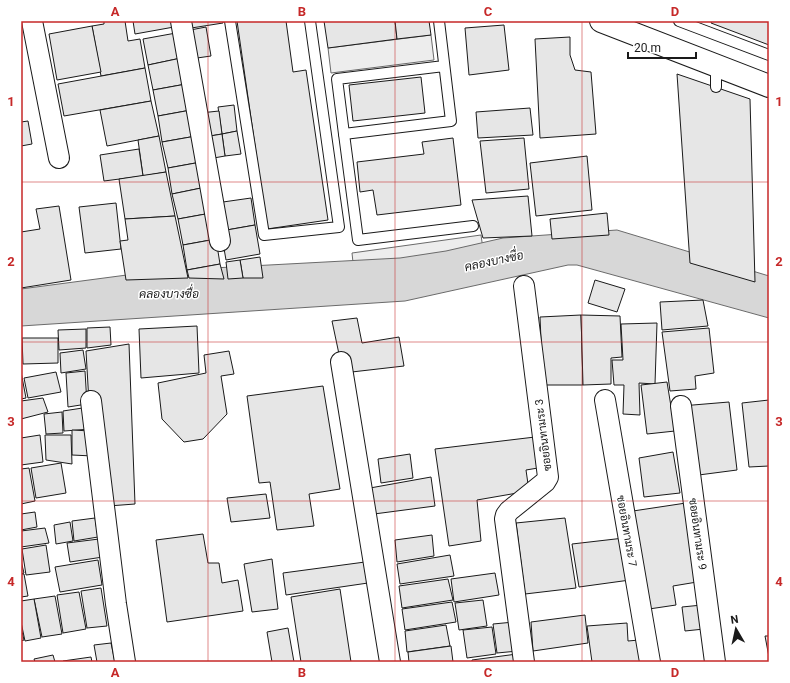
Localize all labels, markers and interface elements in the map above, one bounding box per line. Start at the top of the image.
text: A [111,4,120,19]
text: B [298,4,306,19]
text: C [484,4,493,19]
text: D [671,4,679,19]
scale bar [628,34,696,60]
text: 20 m [634,41,661,55]
text: 1 [7,94,15,109]
text: 1 [775,94,783,109]
water label: คลองบางซื่อ [462,244,525,274]
text: 2 [7,254,15,269]
text: 2 [775,254,783,269]
water label: คลองบางซื่อ [139,283,199,301]
street label: ซอยอินทามระ 3 [533,398,554,472]
text: 3 [7,414,15,429]
text: 3 [775,414,783,429]
street label: ซอยอินทามระ 7 [614,494,639,568]
street label: ซอยอินทามระ 9 [686,497,709,571]
text: 4 [7,574,15,589]
text: 4 [775,574,783,589]
north arrow [716,609,756,649]
text: N [730,613,740,627]
text: A [111,665,120,680]
text: B [298,665,306,680]
text: C [484,665,493,680]
text: D [671,665,679,680]

